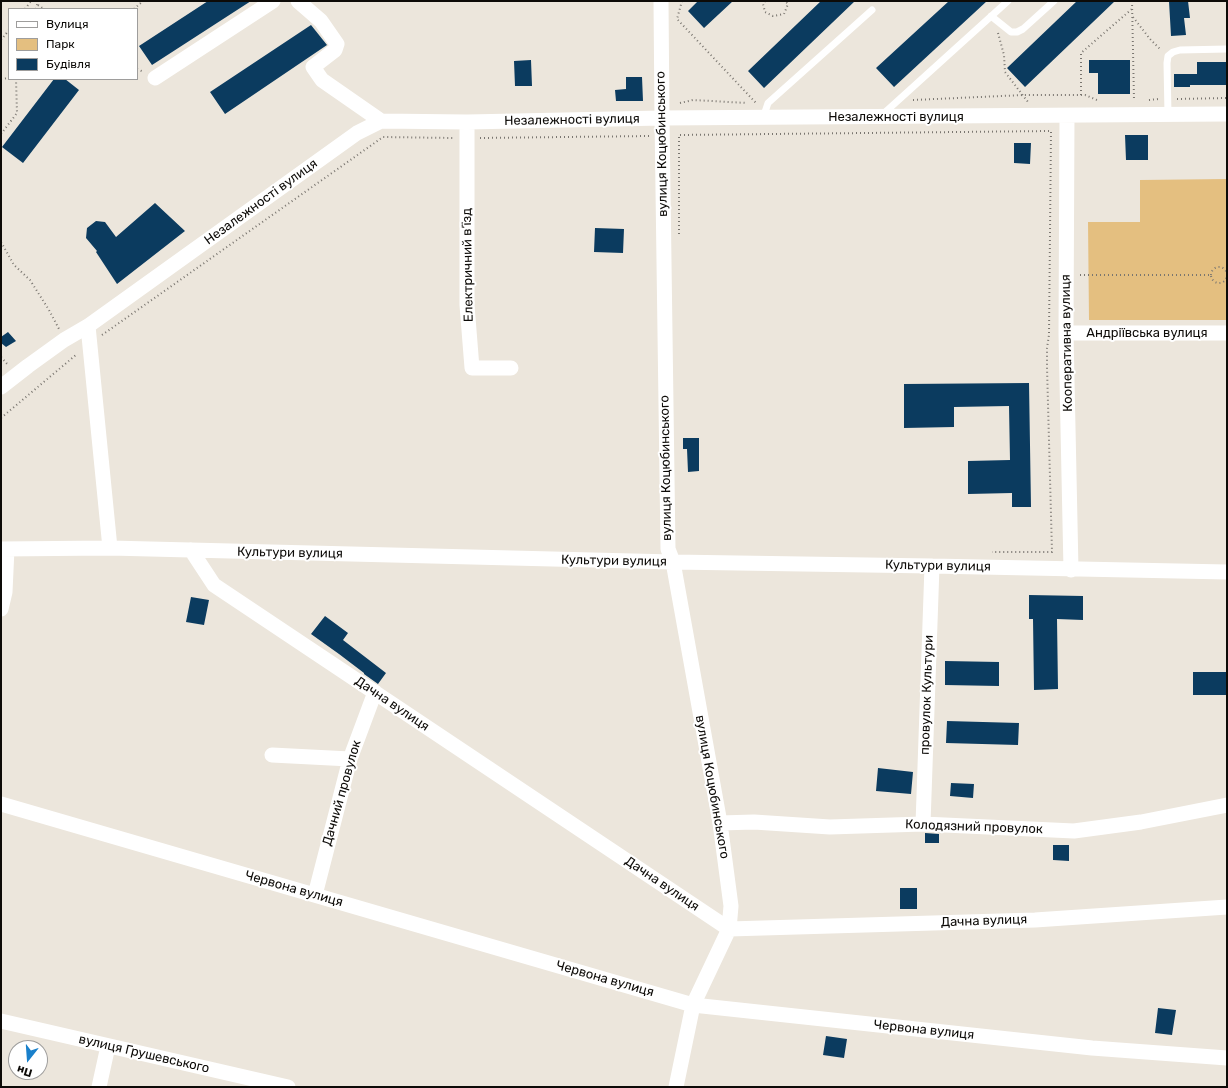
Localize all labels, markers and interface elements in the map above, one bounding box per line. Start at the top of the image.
legend [8,8,138,80]
text: Вулиця [46,17,88,31]
text: Парк [46,37,75,51]
text: Будівля [46,57,91,71]
street label: вулиця Коцюбинського [653,71,671,217]
street label: Незалежності вулиця [828,109,964,125]
street label: Незалежності вулиця [504,111,640,129]
street label: Незалежності вулиця [202,156,320,248]
street label: Електричний в’їзд [459,208,477,322]
street label: Кооперативна вулиця [1058,274,1076,412]
street label: Андріївська вулиця [1086,325,1208,341]
street label: вулиця Коцюбинського [657,395,675,541]
street label: Культури вулиця [237,544,343,562]
street label: Культури вулиця [561,552,667,570]
street label: Культури вулиця [885,557,991,575]
street label: провулок Культури [917,635,937,755]
street label: Дачна вулиця [352,673,432,735]
street label: вулиця Коцюбинського [692,714,732,860]
street label: Дачний провулок [319,738,365,848]
street label: Колодязний провулок [905,817,1043,837]
street label: Дачна вулиця [622,853,702,915]
street label: Червона вулиця [243,868,345,910]
street label: Дачна вулиця [941,912,1027,930]
street label: Червона вулиця [554,958,656,1000]
street label: Червона вулиця [873,1017,975,1043]
street label: вулиця Грушевського [77,1031,211,1077]
north arrow [8,1040,48,1080]
text: Пн [15,1063,34,1079]

